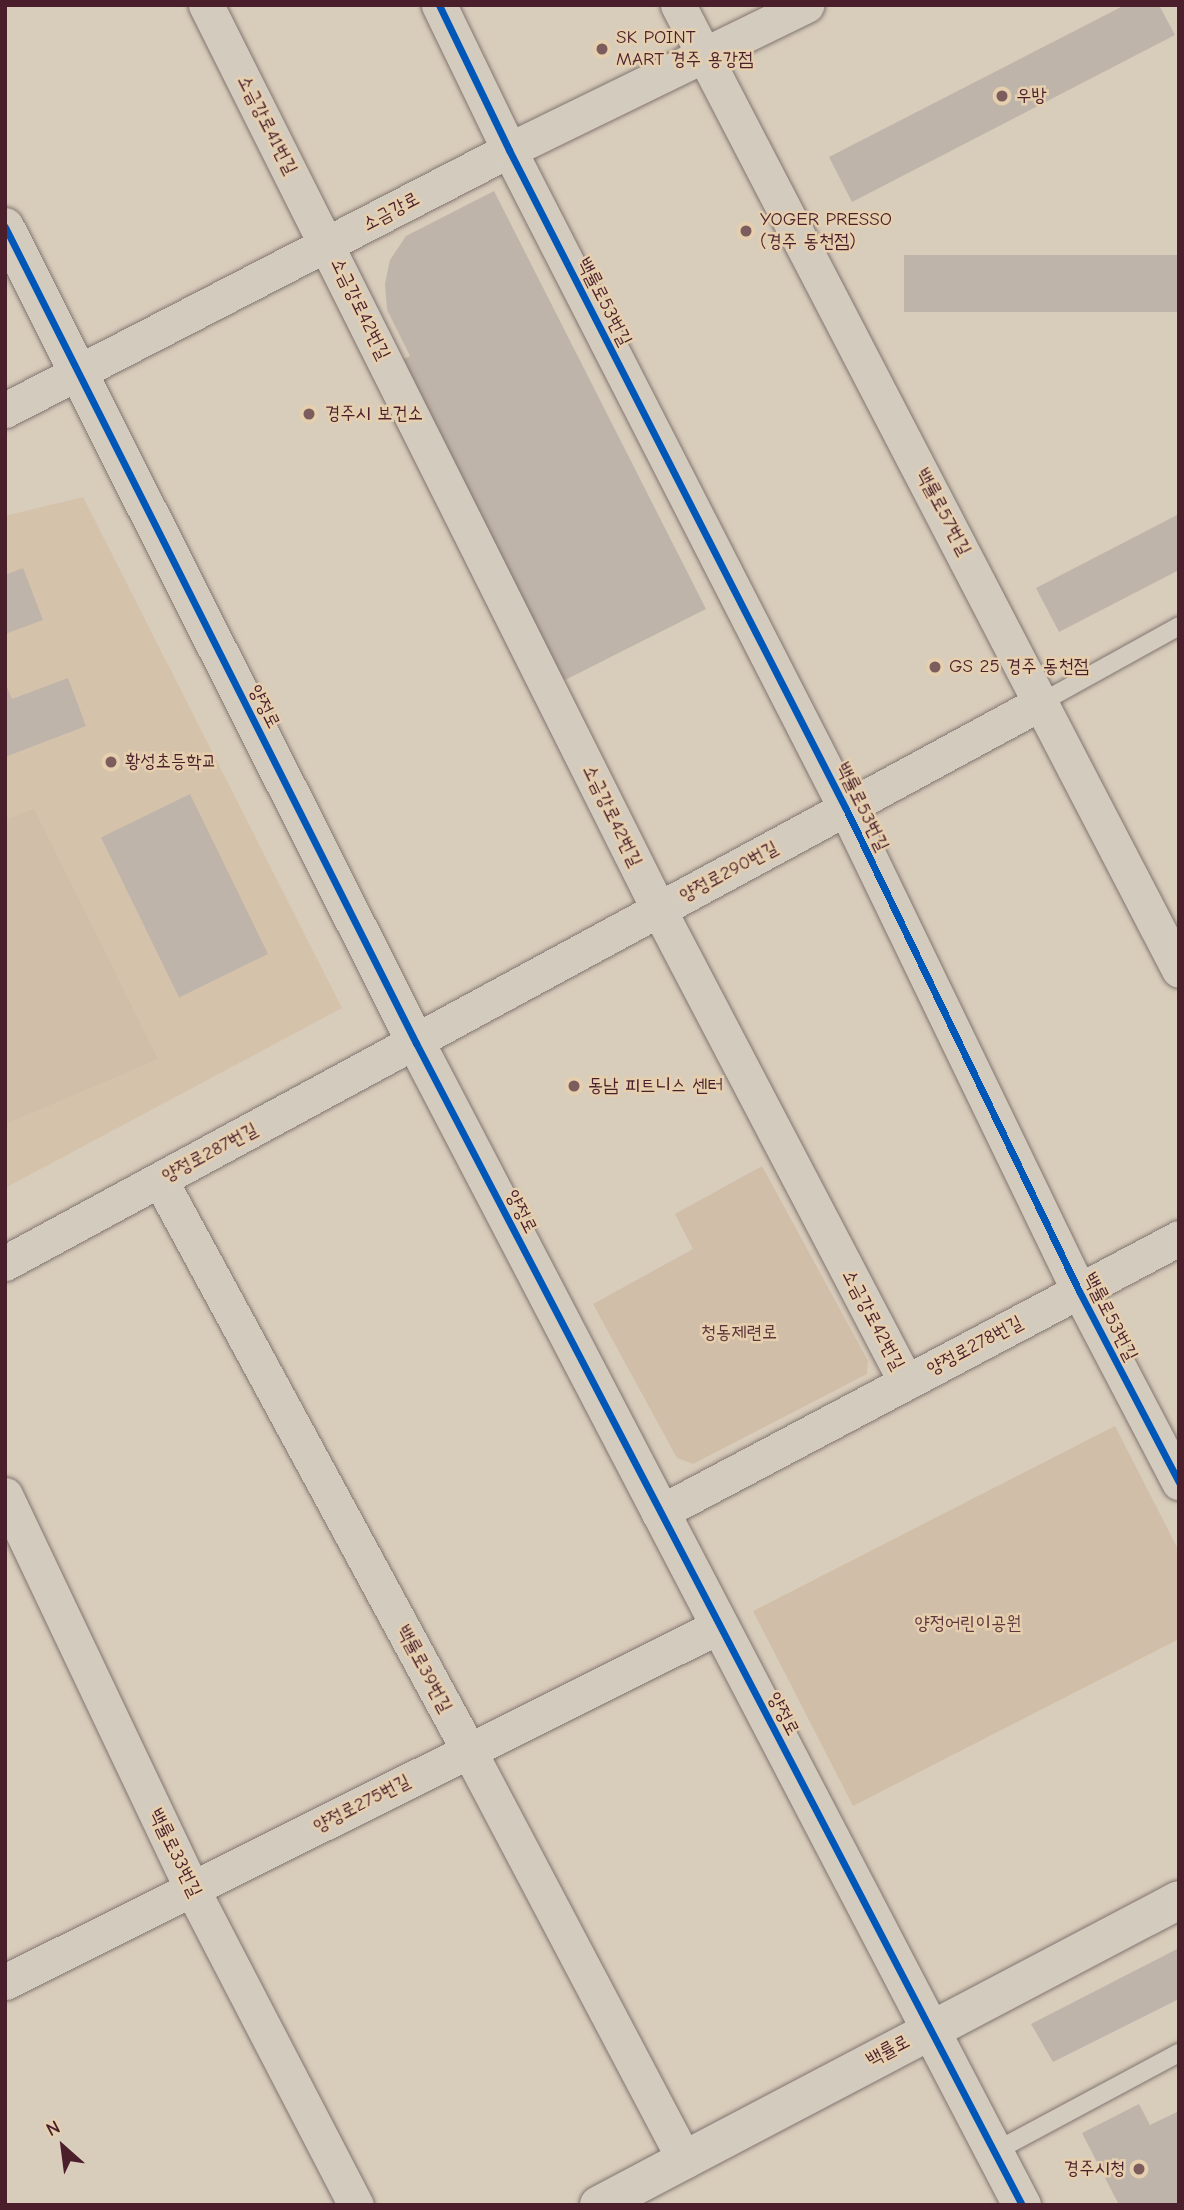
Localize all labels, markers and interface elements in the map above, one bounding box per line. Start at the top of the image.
place label: SK POINT MART 경주 용강점 [616,27,753,71]
marker: SK POINT MART 경주 용강점 [594,41,610,57]
street label: 소금강로41번길 [232,72,302,178]
place label: 우방 [1016,85,1047,107]
marker: 우방 [994,88,1010,104]
street label: 소금강로 [359,188,423,236]
place label: YOGER PRESSO (경주 동천점) [760,209,892,253]
marker: YOGER PRESSO (경주 동천점) [738,223,754,239]
street label: 소금강로42번길 [325,254,395,364]
street label: 백률로53번길 [572,254,636,350]
place label: 경주시 보건소 [325,403,423,425]
marker: 경주시 보건소 [299,404,319,424]
street label: 백률로57번길 [910,464,976,560]
place label: GS 25 경주 동천점 [949,656,1089,678]
marker: GS 25 경주 동천점 [927,659,943,675]
street label: 양정로 [243,681,285,733]
place label: 황성초등학교 [125,751,217,773]
marker: 황성초등학교 [103,754,119,770]
street label: 백률로53번길 [831,759,893,855]
street label: 소금강로42번길 [577,761,647,871]
street label: 양정로290번길 [676,837,782,907]
place label: 동남 피트니스 센터 [588,1075,723,1097]
marker: 동남 피트니스 센터 [566,1078,582,1094]
street label: 양정로287번길 [158,1118,262,1188]
street label: 양정로 [500,1186,542,1238]
street label: 소금강로42번길 [837,1266,909,1374]
street label: 백률로53번길 [1078,1269,1142,1365]
street label: 양정로278번길 [923,1311,1027,1381]
park label: 청동제련로 [701,1322,777,1344]
park label: 양정어린이공원 [914,1613,1022,1635]
street label: 백률로39번길 [391,1621,457,1717]
street label: 양정로 [762,1688,804,1740]
street label: 양정로275번길 [310,1770,414,1838]
street label: 백률로33번길 [144,1805,206,1901]
street label: 백률로 [862,2030,914,2072]
north arrow [28,2112,98,2182]
text: N [42,2116,64,2141]
place label: 경주시청 [1064,2158,1125,2180]
marker: 경주시청 [1131,2161,1147,2177]

